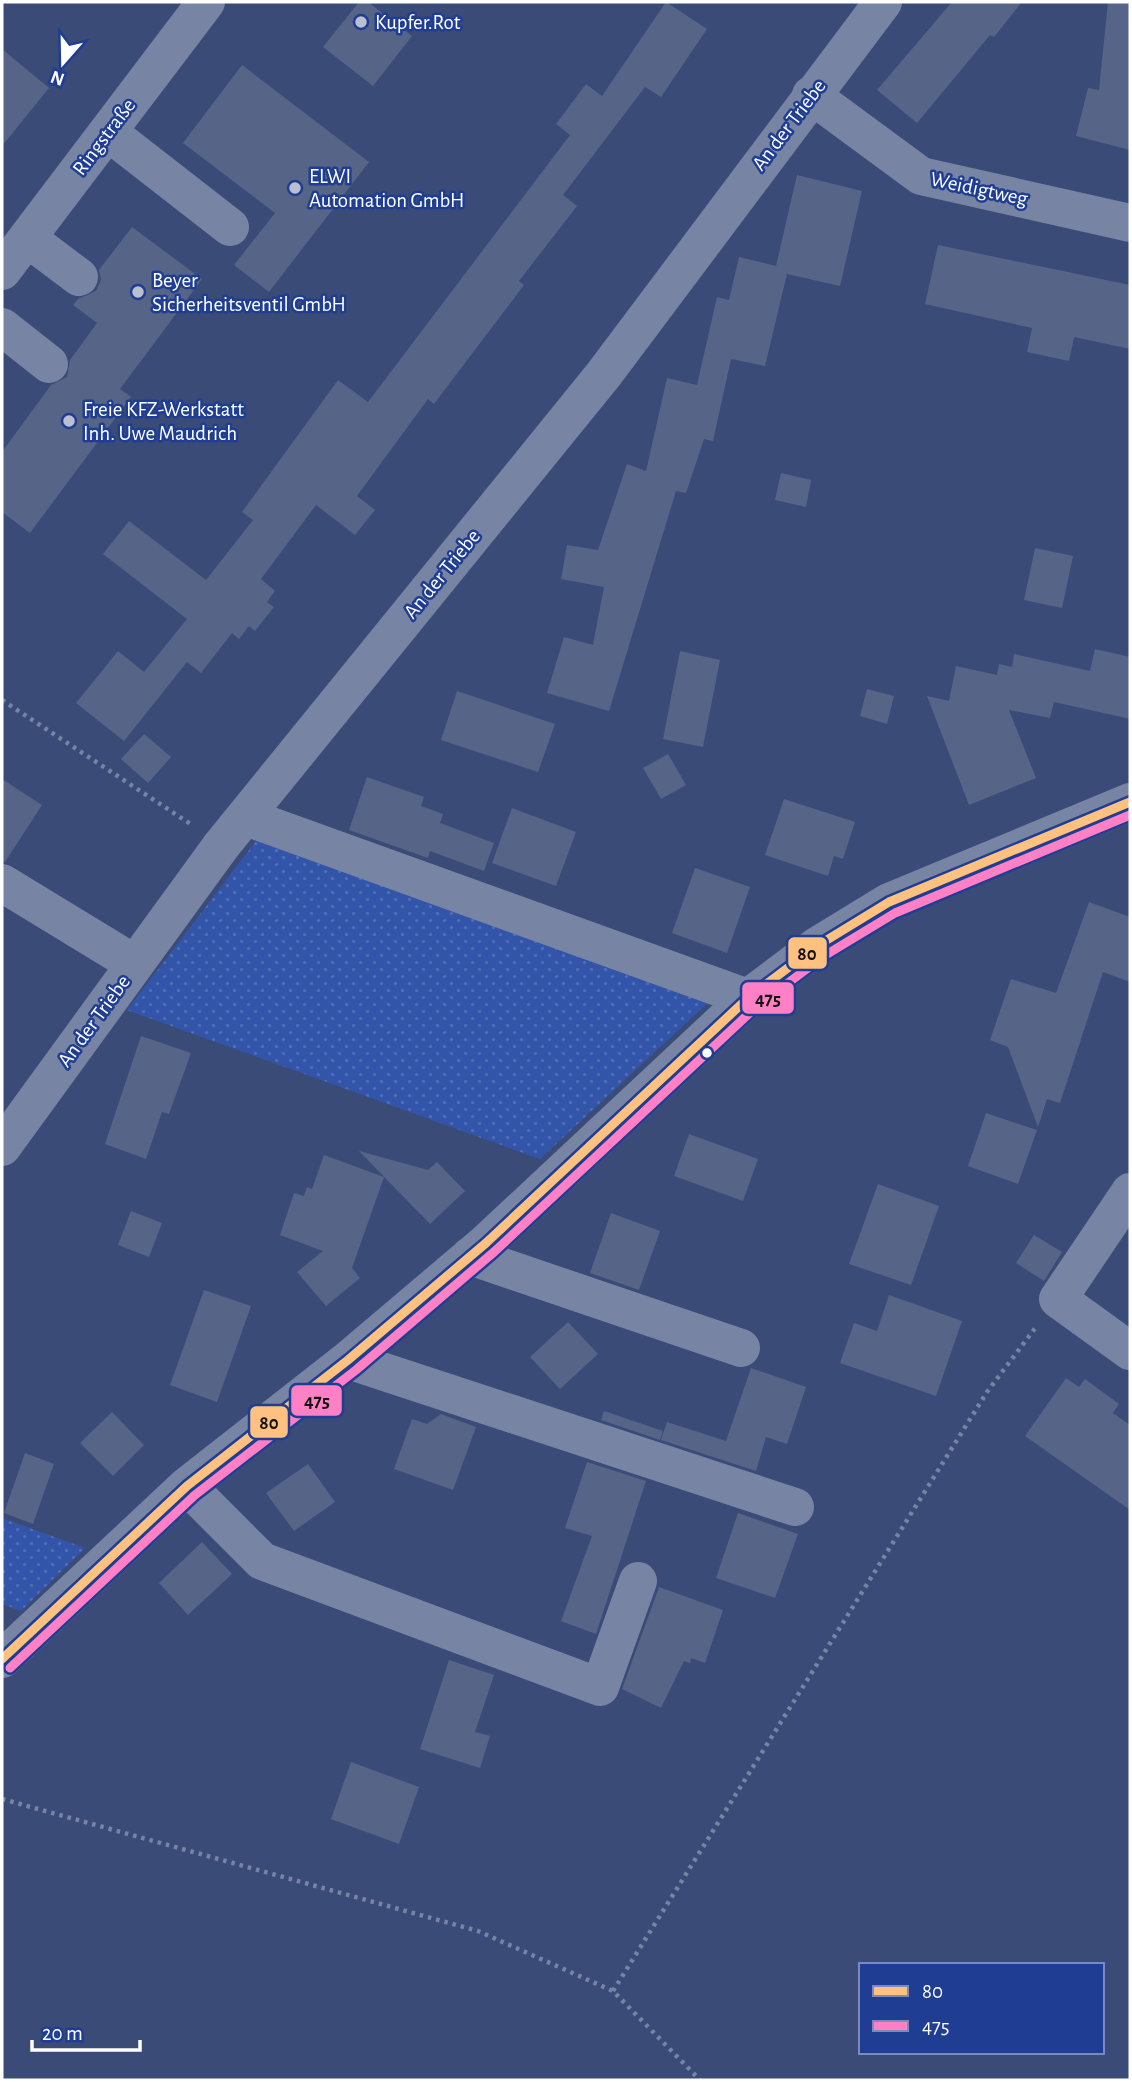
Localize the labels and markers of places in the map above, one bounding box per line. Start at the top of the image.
place label: Kupfer.Rot [375,12,461,33]
marker: Kupfer.Rot [353,14,369,30]
place label: ELWI Automation GmbH [309,166,464,211]
marker: ELWI Automation GmbH [287,180,303,196]
place label: Beyer Sicherheitsventil GmbH [152,270,346,315]
marker: Beyer Sicherheitsventil GmbH [130,284,146,300]
place label: Freie KFZ-Werkstatt Inh. Uwe Maudrich [83,399,244,444]
marker: Freie KFZ-Werkstatt Inh. Uwe Maudrich [61,413,77,429]
unlabelled marker [700,1046,714,1060]

